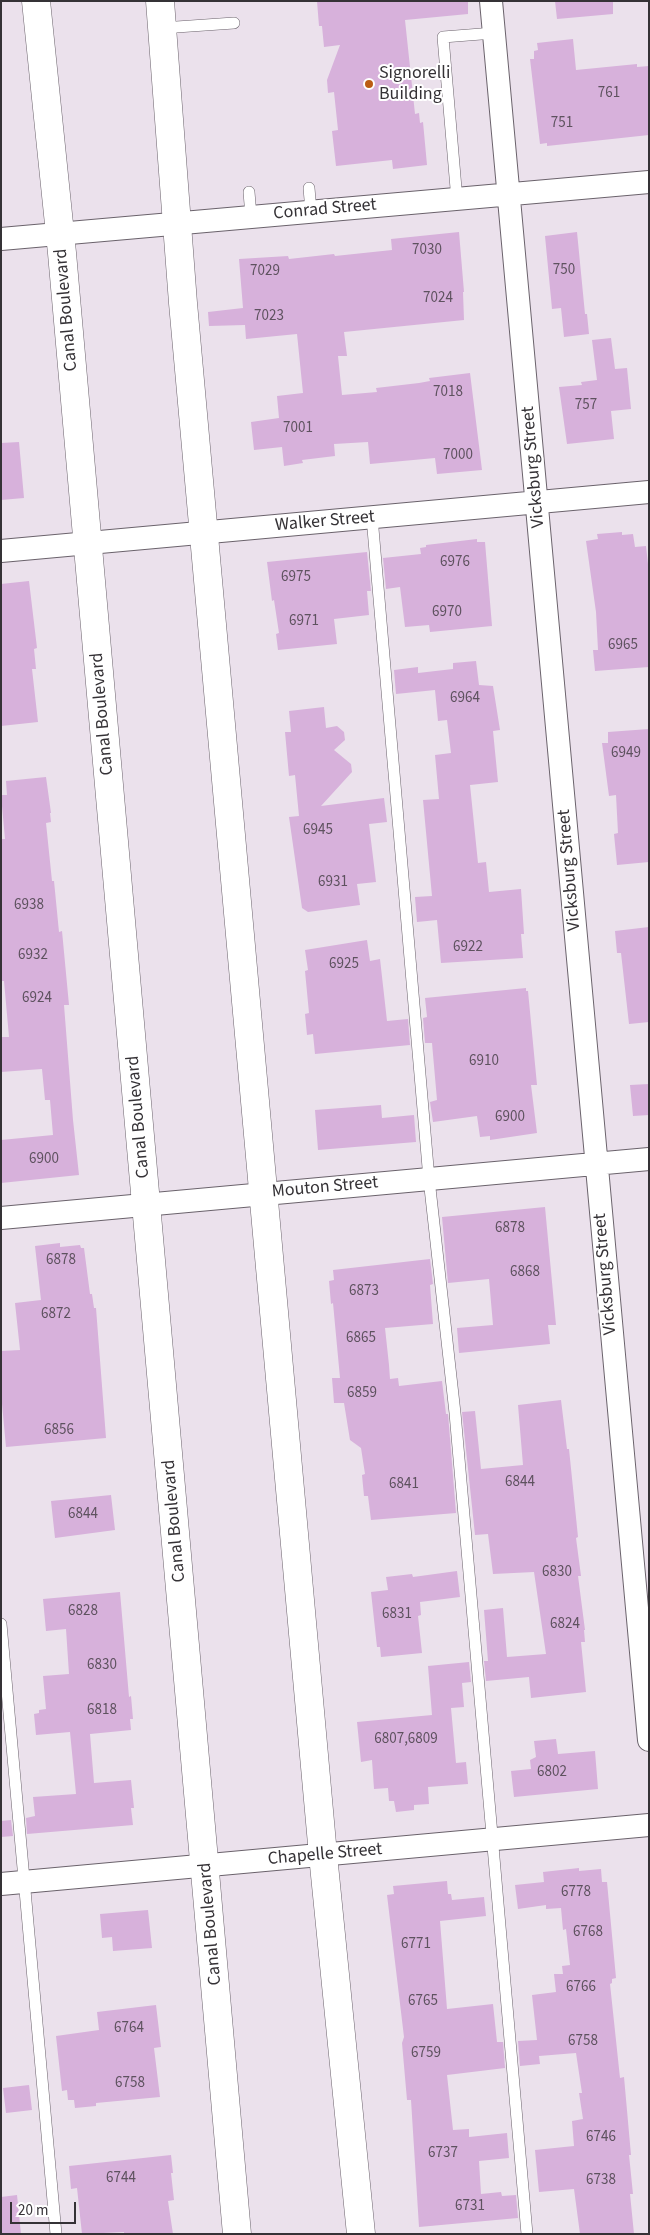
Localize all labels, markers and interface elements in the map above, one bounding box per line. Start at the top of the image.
place label: Signorelli Building [379,63,450,106]
marker: Signorelli Building [363,78,375,90]
house number: 761 [598,85,620,103]
house number: 751 [551,115,573,133]
street label: Conrad Street [273,195,377,225]
house number: 7030 [412,242,442,260]
street label: Canal Boulevard [51,248,83,372]
house number: 750 [553,262,575,280]
house number: 7029 [250,263,280,281]
house number: 7024 [423,290,453,308]
house number: 7023 [254,308,284,326]
house number: 7018 [433,384,463,402]
house number: 757 [575,397,597,415]
street label: Vicksburg Street [518,405,550,529]
house number: 7001 [283,420,313,438]
house number: 7000 [443,447,473,465]
street label: Walker Street [274,507,376,537]
house number: 6976 [440,554,470,572]
house number: 6975 [281,569,311,587]
house number: 6970 [432,604,462,622]
house number: 6971 [289,613,319,631]
house number: 6965 [608,637,638,655]
street label: Canal Boulevard [87,652,119,776]
house number: 6964 [450,690,480,708]
house number: 6949 [611,745,641,763]
street label: Vicksburg Street [554,808,586,932]
house number: 6945 [303,822,333,840]
house number: 6931 [318,874,348,892]
house number: 6938 [14,897,44,915]
house number: 6922 [453,939,483,957]
house number: 6932 [18,947,48,965]
house number: 6925 [329,956,359,974]
house number: 6924 [22,990,52,1008]
house number: 6910 [469,1053,499,1071]
street label: Canal Boulevard [123,1055,155,1179]
house number: 6900 [495,1109,525,1127]
house number: 6900 [29,1151,59,1169]
street label: Mouton Street [271,1173,379,1203]
street label: Vicksburg Street [590,1212,622,1336]
house number: 6878 [495,1220,525,1238]
house number: 6878 [46,1252,76,1270]
house number: 6868 [510,1264,540,1282]
house number: 6873 [349,1283,379,1301]
house number: 6872 [41,1306,71,1324]
house number: 6865 [346,1330,376,1348]
house number: 6859 [347,1385,377,1403]
house number: 6856 [44,1422,74,1440]
street label: Canal Boulevard [159,1459,191,1583]
house number: 6844 [505,1474,535,1492]
house number: 6841 [389,1476,419,1494]
house number: 6844 [68,1506,98,1524]
house number: 6830 [542,1564,572,1582]
house number: 6828 [68,1603,98,1621]
house number: 6831 [382,1606,412,1624]
house number: 6824 [550,1616,580,1634]
house number: 6830 [87,1657,117,1675]
house number: 6818 [87,1702,117,1720]
house number: 6807,6809 [374,1731,438,1749]
house number: 6802 [537,1764,567,1782]
street label: Chapelle Street [267,1839,383,1871]
street label: Canal Boulevard [195,1862,227,1986]
house number: 6778 [561,1884,591,1902]
house number: 6768 [573,1924,603,1942]
house number: 6771 [401,1936,431,1954]
house number: 6766 [566,1979,596,1997]
house number: 6765 [408,1993,438,2011]
house number: 6764 [114,2020,144,2038]
house number: 6758 [568,2033,598,2051]
house number: 6759 [411,2045,441,2063]
house number: 6758 [115,2075,145,2093]
house number: 6746 [586,2129,616,2147]
house number: 6737 [428,2145,458,2163]
house number: 6744 [106,2170,136,2188]
house number: 6738 [586,2172,616,2190]
scale bar [12,2192,79,2224]
house number: 6731 [455,2198,485,2216]
text: 20 m [18,2200,48,2221]

